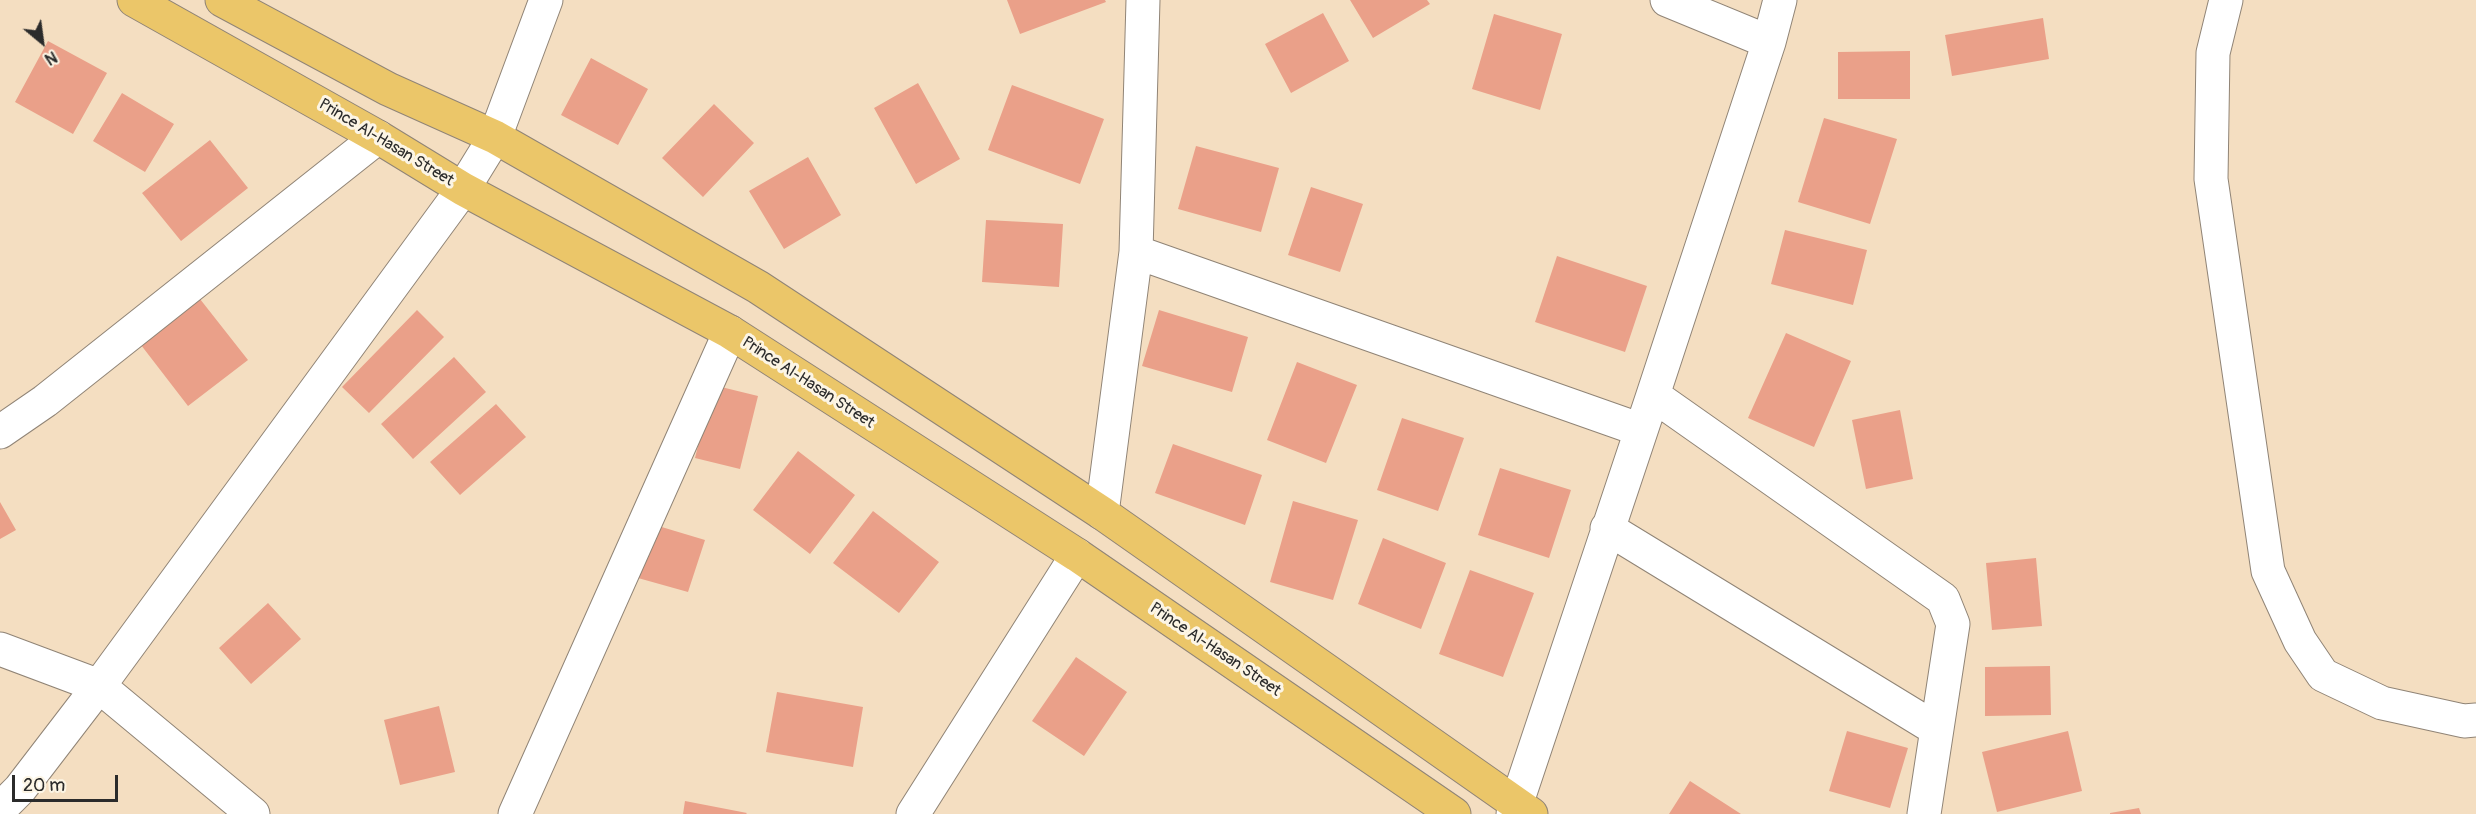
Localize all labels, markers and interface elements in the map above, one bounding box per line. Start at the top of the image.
north arrow [12,12,72,72]
text: N [41,46,60,69]
street label: Prince Al-Hasan Street [315,95,457,191]
street label: Prince Al-Hasan Street [738,333,878,433]
street label: Prince Al-Hasan Street [1146,599,1284,701]
scale bar [15,763,122,801]
text: 20 m [23,774,65,797]

